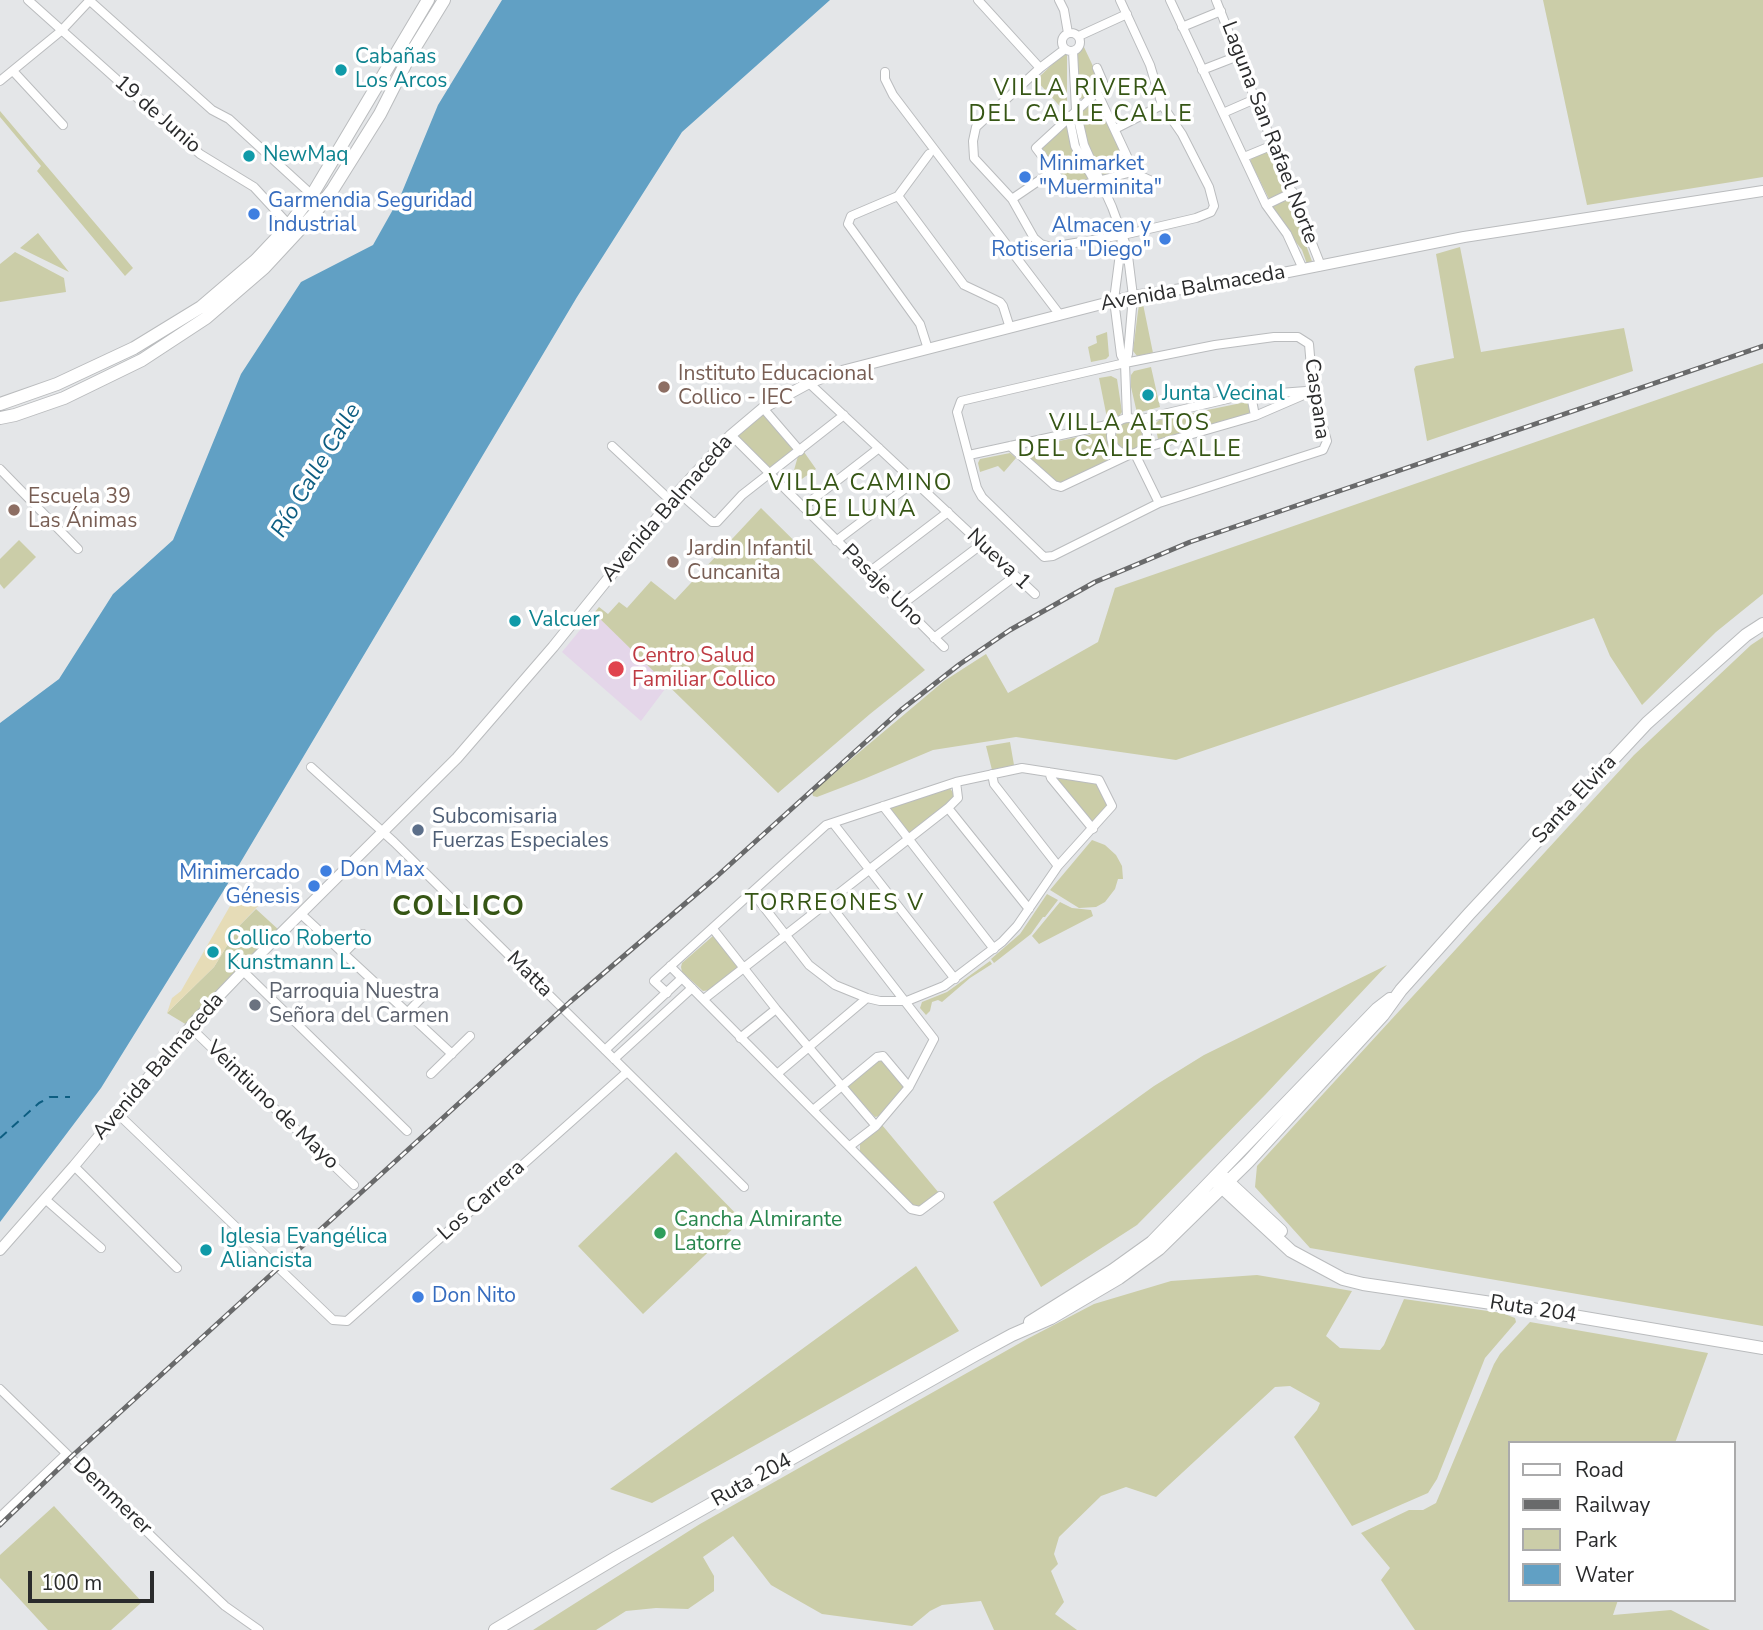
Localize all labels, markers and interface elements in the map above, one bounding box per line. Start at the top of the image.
street label: Laguna San Rafael Norte [1215,18,1323,248]
place label: Cabañas Los Arcos [355,45,447,95]
marker: Cabañas Los Arcos [333,62,349,78]
street label: 19 de Junio [109,71,205,159]
district label: VILLA RIVERA DEL CALLE CALLE [970,75,1192,129]
place label: NewMaq [263,143,349,169]
marker: NewMaq [241,148,257,164]
place label: Minimarket "Muerminita" [1039,152,1162,202]
marker: Minimarket "Muerminita" [1017,169,1033,185]
place label: Garmendia Seguridad Industrial [268,189,473,239]
marker: Garmendia Seguridad Industrial [246,206,262,222]
place label: Almacen y Rotiseria "Diego" [991,214,1151,264]
marker: Almacen y Rotiseria "Diego" [1157,231,1173,247]
street label: Avenida Balmaceda [1099,260,1287,318]
street label: Caspana [1298,357,1334,441]
place label: Instituto Educacional Collico - IEC [678,362,873,412]
marker: Instituto Educacional Collico - IEC [656,379,672,395]
place label: Junta Vecinal [1162,382,1285,408]
marker: Junta Vecinal [1140,387,1156,403]
water label: Río Calle Calle [266,399,368,543]
district label: VILLA ALTOS DEL CALLE CALLE [1019,410,1241,464]
street label: Avenida Balmaceda [597,430,739,588]
district label: VILLA CAMINO DE LUNA [770,470,952,524]
place label: Escuela 39 Las Ánimas [28,485,137,535]
marker: Escuela 39 Las Ánimas [6,502,22,518]
street label: Nueva 1 [961,524,1035,596]
place label: Jardin Infantil Cuncanita [687,537,812,587]
street label: Pasaje Uno [836,540,928,632]
marker: Jardin Infantil Cuncanita [665,554,681,570]
place label: Valcuer [529,608,600,634]
marker: Valcuer [507,613,523,629]
place label: Centro Salud Familiar Collico [632,644,776,694]
marker: Centro Salud Familiar Collico [606,659,626,679]
street label: Santa Elvira [1527,750,1623,850]
place label: Subcomisaria Fuerzas Especiales [432,805,609,855]
marker: Subcomisaria Fuerzas Especiales [410,822,426,838]
place label: Don Max [340,858,425,884]
place label: Minimercado Génesis [179,861,300,911]
marker: Don Max [318,863,334,879]
marker: Minimercado Génesis [306,878,322,894]
district label: TORREONES V [746,890,924,918]
district label: COLLICO [393,891,525,925]
place label: Collico Roberto Kunstmann L. [227,927,372,977]
marker: Collico Roberto Kunstmann L. [205,944,221,960]
street label: Matta [501,947,557,1003]
place label: Parroquia Nuestra Señora del Carmen [269,980,449,1030]
street label: Avenida Balmaceda [88,988,230,1146]
marker: Parroquia Nuestra Señora del Carmen [247,997,263,1013]
street label: Veintiuno de Mayo [201,1036,343,1176]
street label: Los Carrera [433,1156,531,1246]
place label: Cancha Almirante Latorre [674,1208,842,1258]
place label: Iglesia Evangélica Aliancista [220,1225,388,1275]
marker: Cancha Almirante Latorre [652,1225,668,1241]
marker: Iglesia Evangélica Aliancista [198,1242,214,1258]
place label: Don Nito [432,1284,516,1310]
marker: Don Nito [410,1289,426,1305]
street label: Ruta 204 [1488,1291,1578,1329]
legend [1508,1441,1735,1602]
street label: Ruta 204 [708,1449,796,1513]
street label: Demmerer [67,1453,157,1541]
text: Road [1575,1456,1624,1484]
text: Railway [1575,1491,1650,1519]
text: Park [1575,1526,1617,1554]
scale bar [32,1556,158,1600]
text: Water [1575,1561,1634,1589]
text: 100 m [41,1569,102,1597]

